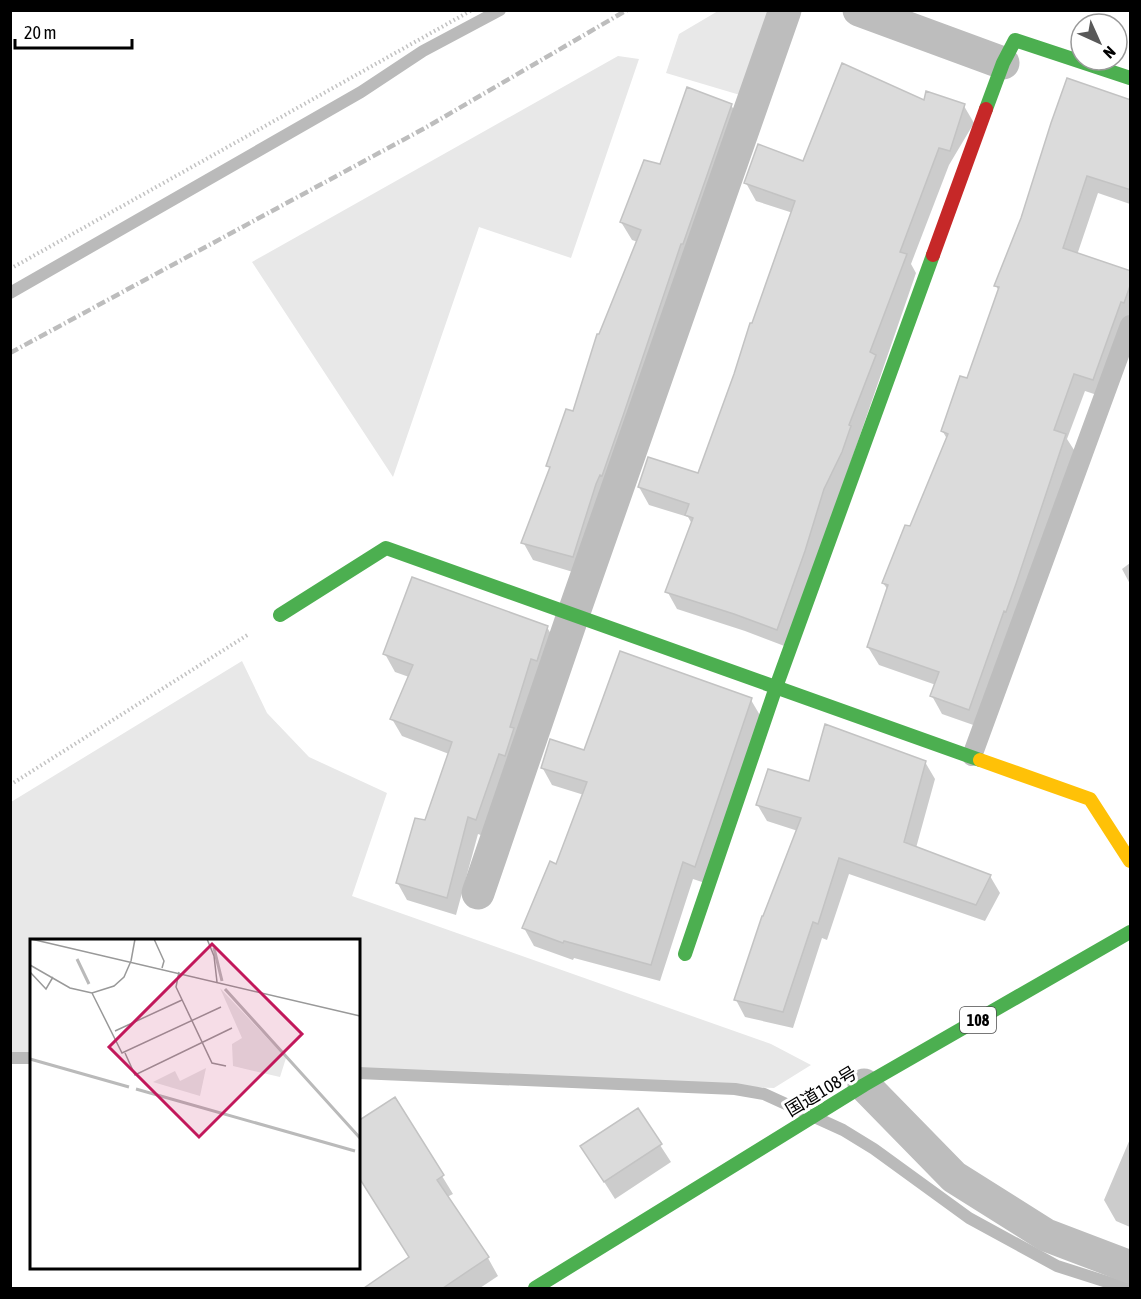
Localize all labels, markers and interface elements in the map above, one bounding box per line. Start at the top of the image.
scale bar [15,12,132,50]
north arrow [1069,12,1129,72]
text: 20 m [24,22,56,43]
text: N [1100,43,1119,62]
inset map [30,939,360,1269]
road number: 108 [960,1007,996,1033]
street label: 国道108号 [782,1062,860,1120]

